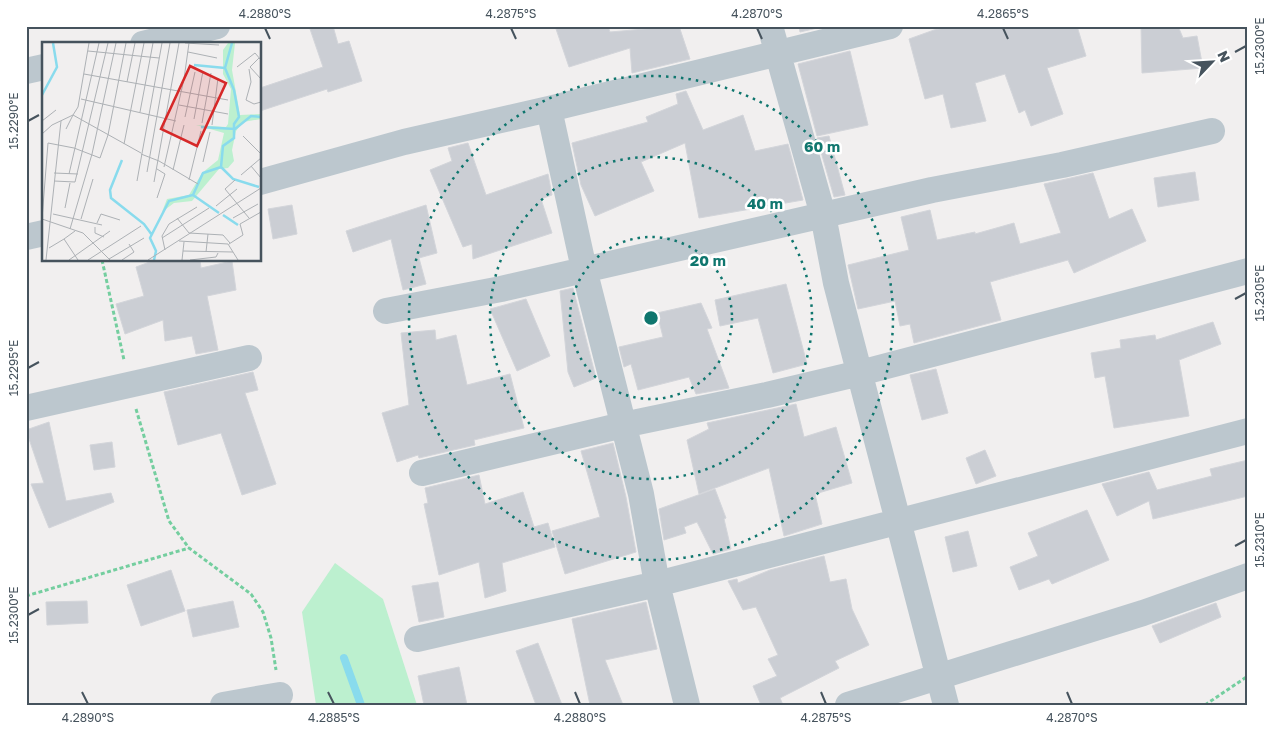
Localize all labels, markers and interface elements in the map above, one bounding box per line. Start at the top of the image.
text: 4.2880°S [239,6,291,21]
text: 4.2875°S [486,6,537,21]
text: 4.2870°S [731,6,783,21]
text: 4.2865°S [977,6,1029,21]
text: 15.2300°E [1252,17,1267,75]
north arrow [1186,38,1236,88]
inset map [42,42,261,261]
text: N [1214,48,1234,65]
text: 15.2290°E [6,92,21,150]
text: 60 m [804,137,840,155]
text: 40 m [747,194,783,212]
text: 20 m [690,251,726,269]
text: 15.2305°E [1252,265,1267,321]
centre of rings [642,309,660,327]
text: 15.2295°E [6,340,21,396]
text: 15.2310°E [1252,512,1267,568]
text: 15.2300°E [6,586,21,644]
text: 4.2890°S [62,710,114,725]
text: 4.2885°S [308,710,360,725]
text: 4.2880°S [554,710,606,725]
text: 4.2875°S [801,710,852,725]
text: 4.2870°S [1046,710,1098,725]

